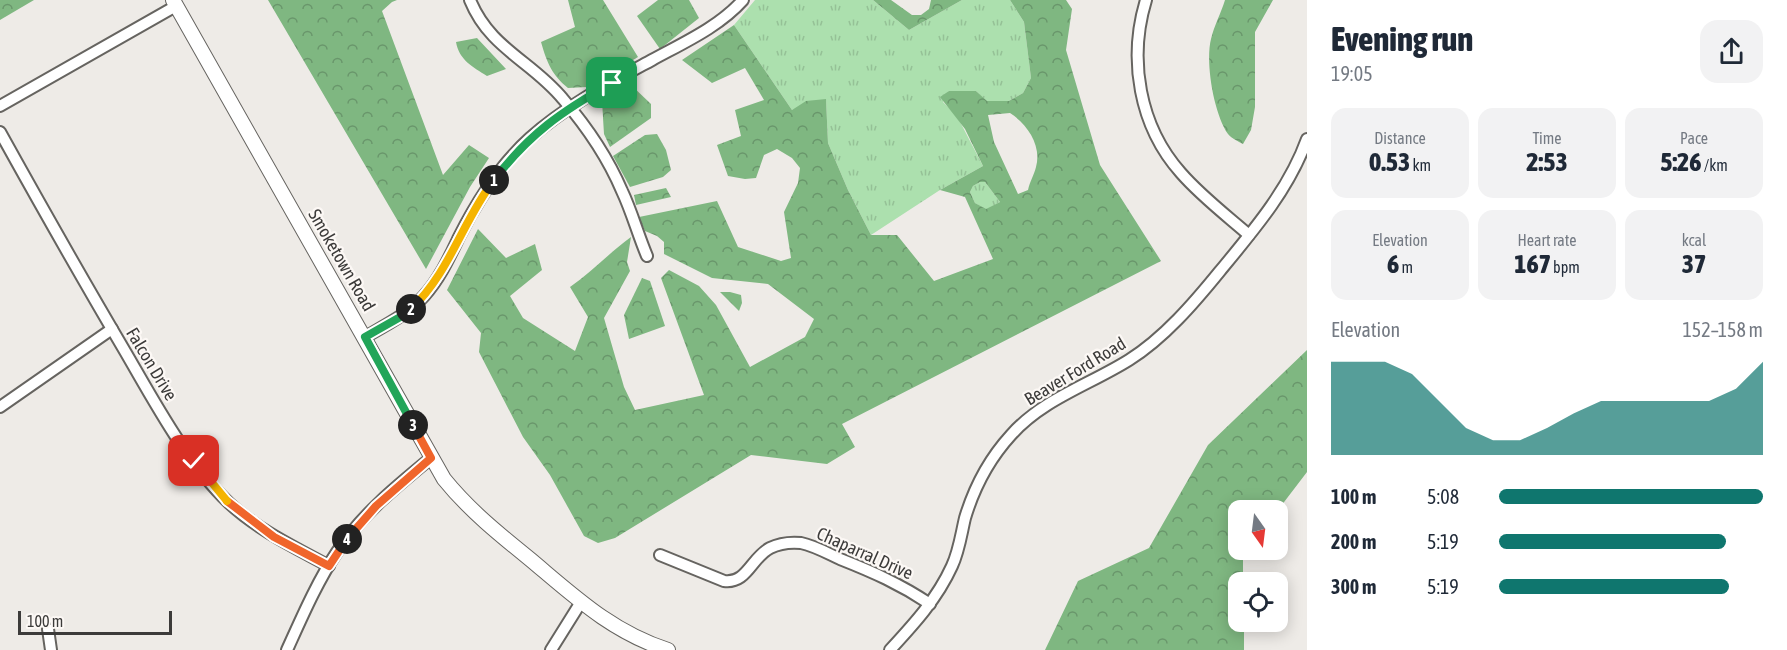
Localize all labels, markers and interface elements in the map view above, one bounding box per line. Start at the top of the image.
text: Evening run [1331,20,1473,58]
button: share [1700,20,1763,83]
pin [586,57,637,108]
text: 19:05 [1331,62,1373,85]
icon: arrive [595,66,628,99]
text: Distance [1374,129,1426,147]
text: Time [1532,129,1562,147]
text: Pace [1680,129,1708,147]
text: 0.53 [1369,147,1410,177]
text: 2:53 [1526,147,1568,177]
text: 5:26 [1660,147,1702,177]
text: km [1410,156,1431,174]
text: /km [1702,156,1728,174]
pin: 1 [479,165,509,195]
text: 1 [490,171,498,189]
street label: Smoketown Road [304,205,380,315]
text: Elevation [1372,231,1428,249]
text: Heart rate [1518,231,1576,249]
text: kcal [1682,231,1706,249]
text: 6 [1387,249,1399,279]
text: 167 [1514,249,1551,279]
text: 37 [1682,249,1706,279]
text: m [1399,258,1413,276]
text: bpm [1551,258,1580,276]
pin: 2 [396,294,426,324]
text: 2 [407,300,415,318]
text: Elevation [1331,318,1400,341]
text: 152–158 m [1682,318,1763,341]
street label: Falcon Drive [122,324,182,404]
street label: Beaver Ford Road [1021,333,1129,409]
pin: 3 [398,410,428,440]
text: 3 [409,416,417,434]
pin [168,435,219,486]
icon: check [177,444,210,477]
text: 100 m [1331,485,1376,508]
text: 5:08 [1427,485,1459,508]
north arrow [1228,500,1288,560]
map controls [1228,500,1288,632]
street label: Chaparral Drive [814,522,916,584]
pin: 4 [332,524,362,554]
text: 4 [343,530,351,548]
text: 200 m [1331,530,1376,553]
text: 5:19 [1427,530,1459,553]
button: locate [1228,572,1288,632]
text: 300 m [1331,575,1376,598]
text: 5:19 [1427,575,1459,598]
scale bar [18,608,172,636]
text: 100 m [27,612,63,630]

